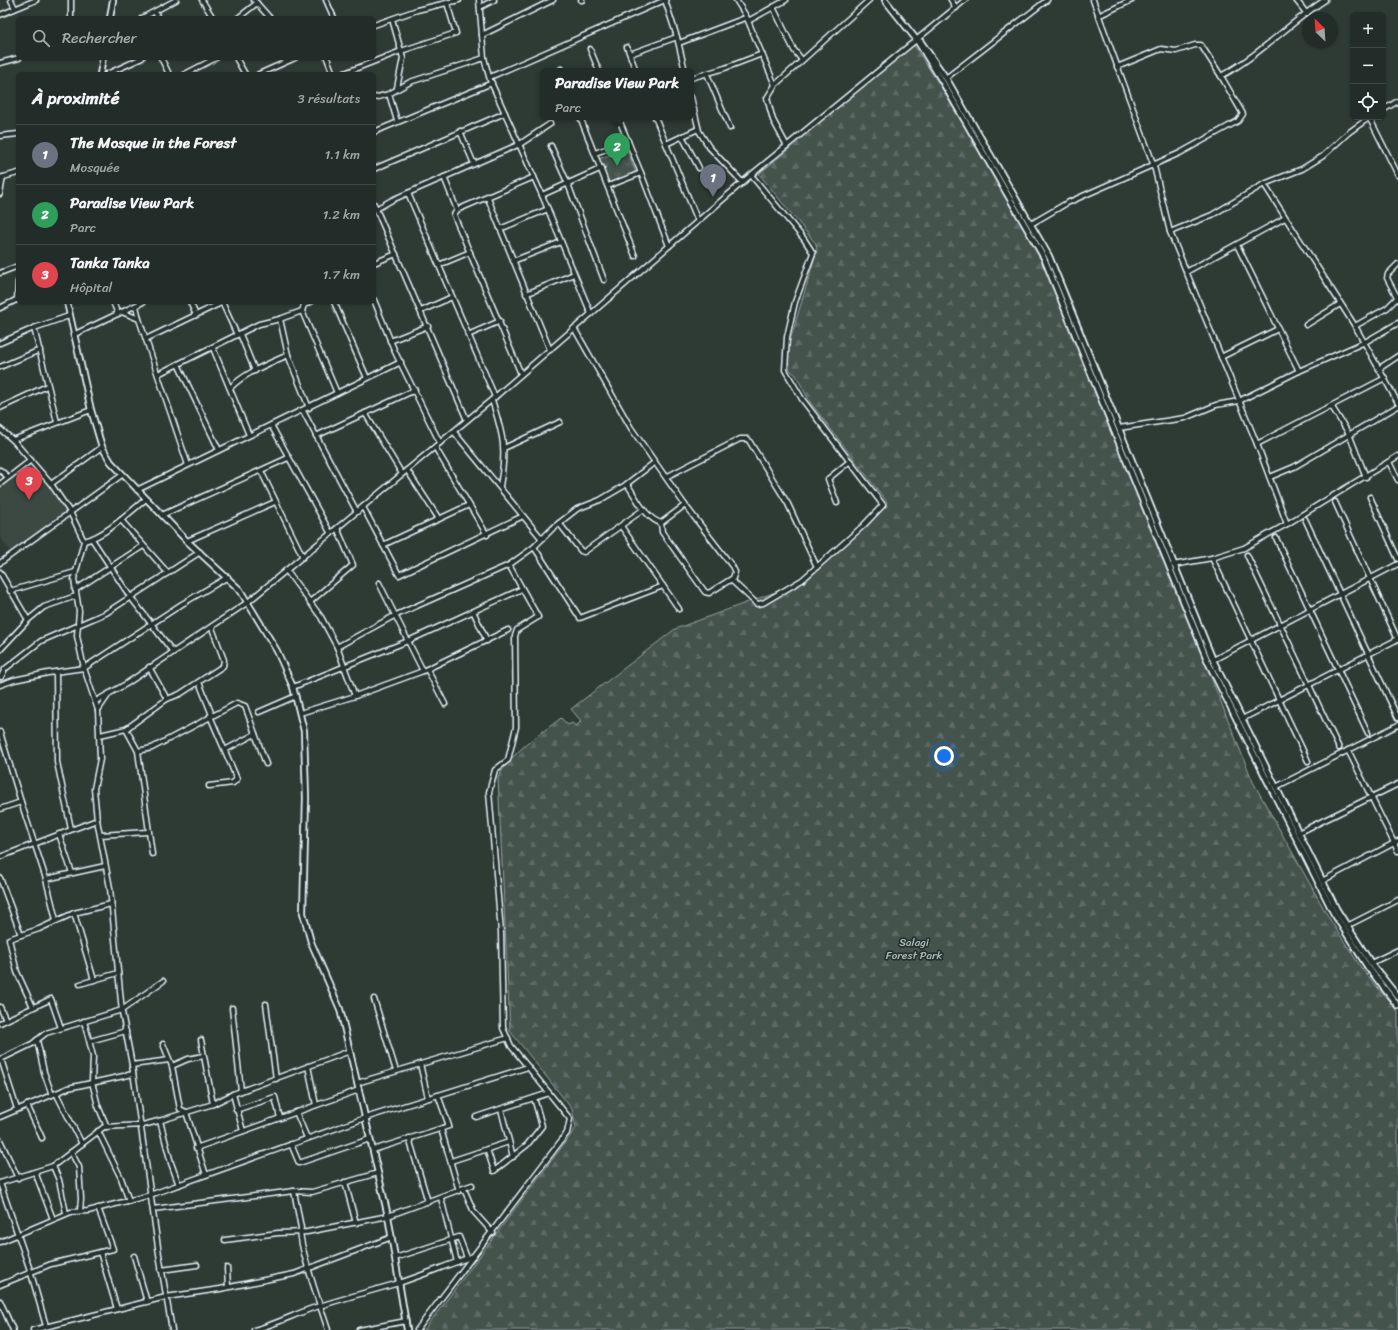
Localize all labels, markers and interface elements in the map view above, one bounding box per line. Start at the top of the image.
north arrow [1302,12,1338,48]
map controls [1350,12,1386,120]
button: + [1350,12,1386,48]
search box [16,16,376,60]
text: Rechercher [62,25,137,51]
icon: search [30,27,52,49]
button: − [1350,48,1386,84]
popup [540,68,694,120]
text: Paradise View Park [555,70,679,96]
text: À proximité [32,83,119,113]
button: locate [1350,84,1386,120]
text: 3 résultats [298,87,360,110]
text: Parc [555,96,581,119]
text: The Mosque in the Forest [70,130,236,156]
pin: 2 [604,133,630,166]
text: 1 [42,143,48,166]
text: 1.1 km [325,143,360,166]
text: Mosquée [70,156,119,179]
pin: 1 [700,164,726,197]
text: Paradise View Park [70,190,194,216]
text: 2 [41,203,49,226]
text: 1.2 km [323,203,360,226]
text: Parc [70,216,96,239]
text: Tanka Tanka [70,250,150,276]
text: 3 [41,263,49,286]
text: 1.7 km [323,263,360,286]
text: Hôpital [70,276,112,299]
pin: 3 [16,467,42,500]
your location [934,746,954,766]
park label: Salagi Forest Park [886,933,942,965]

